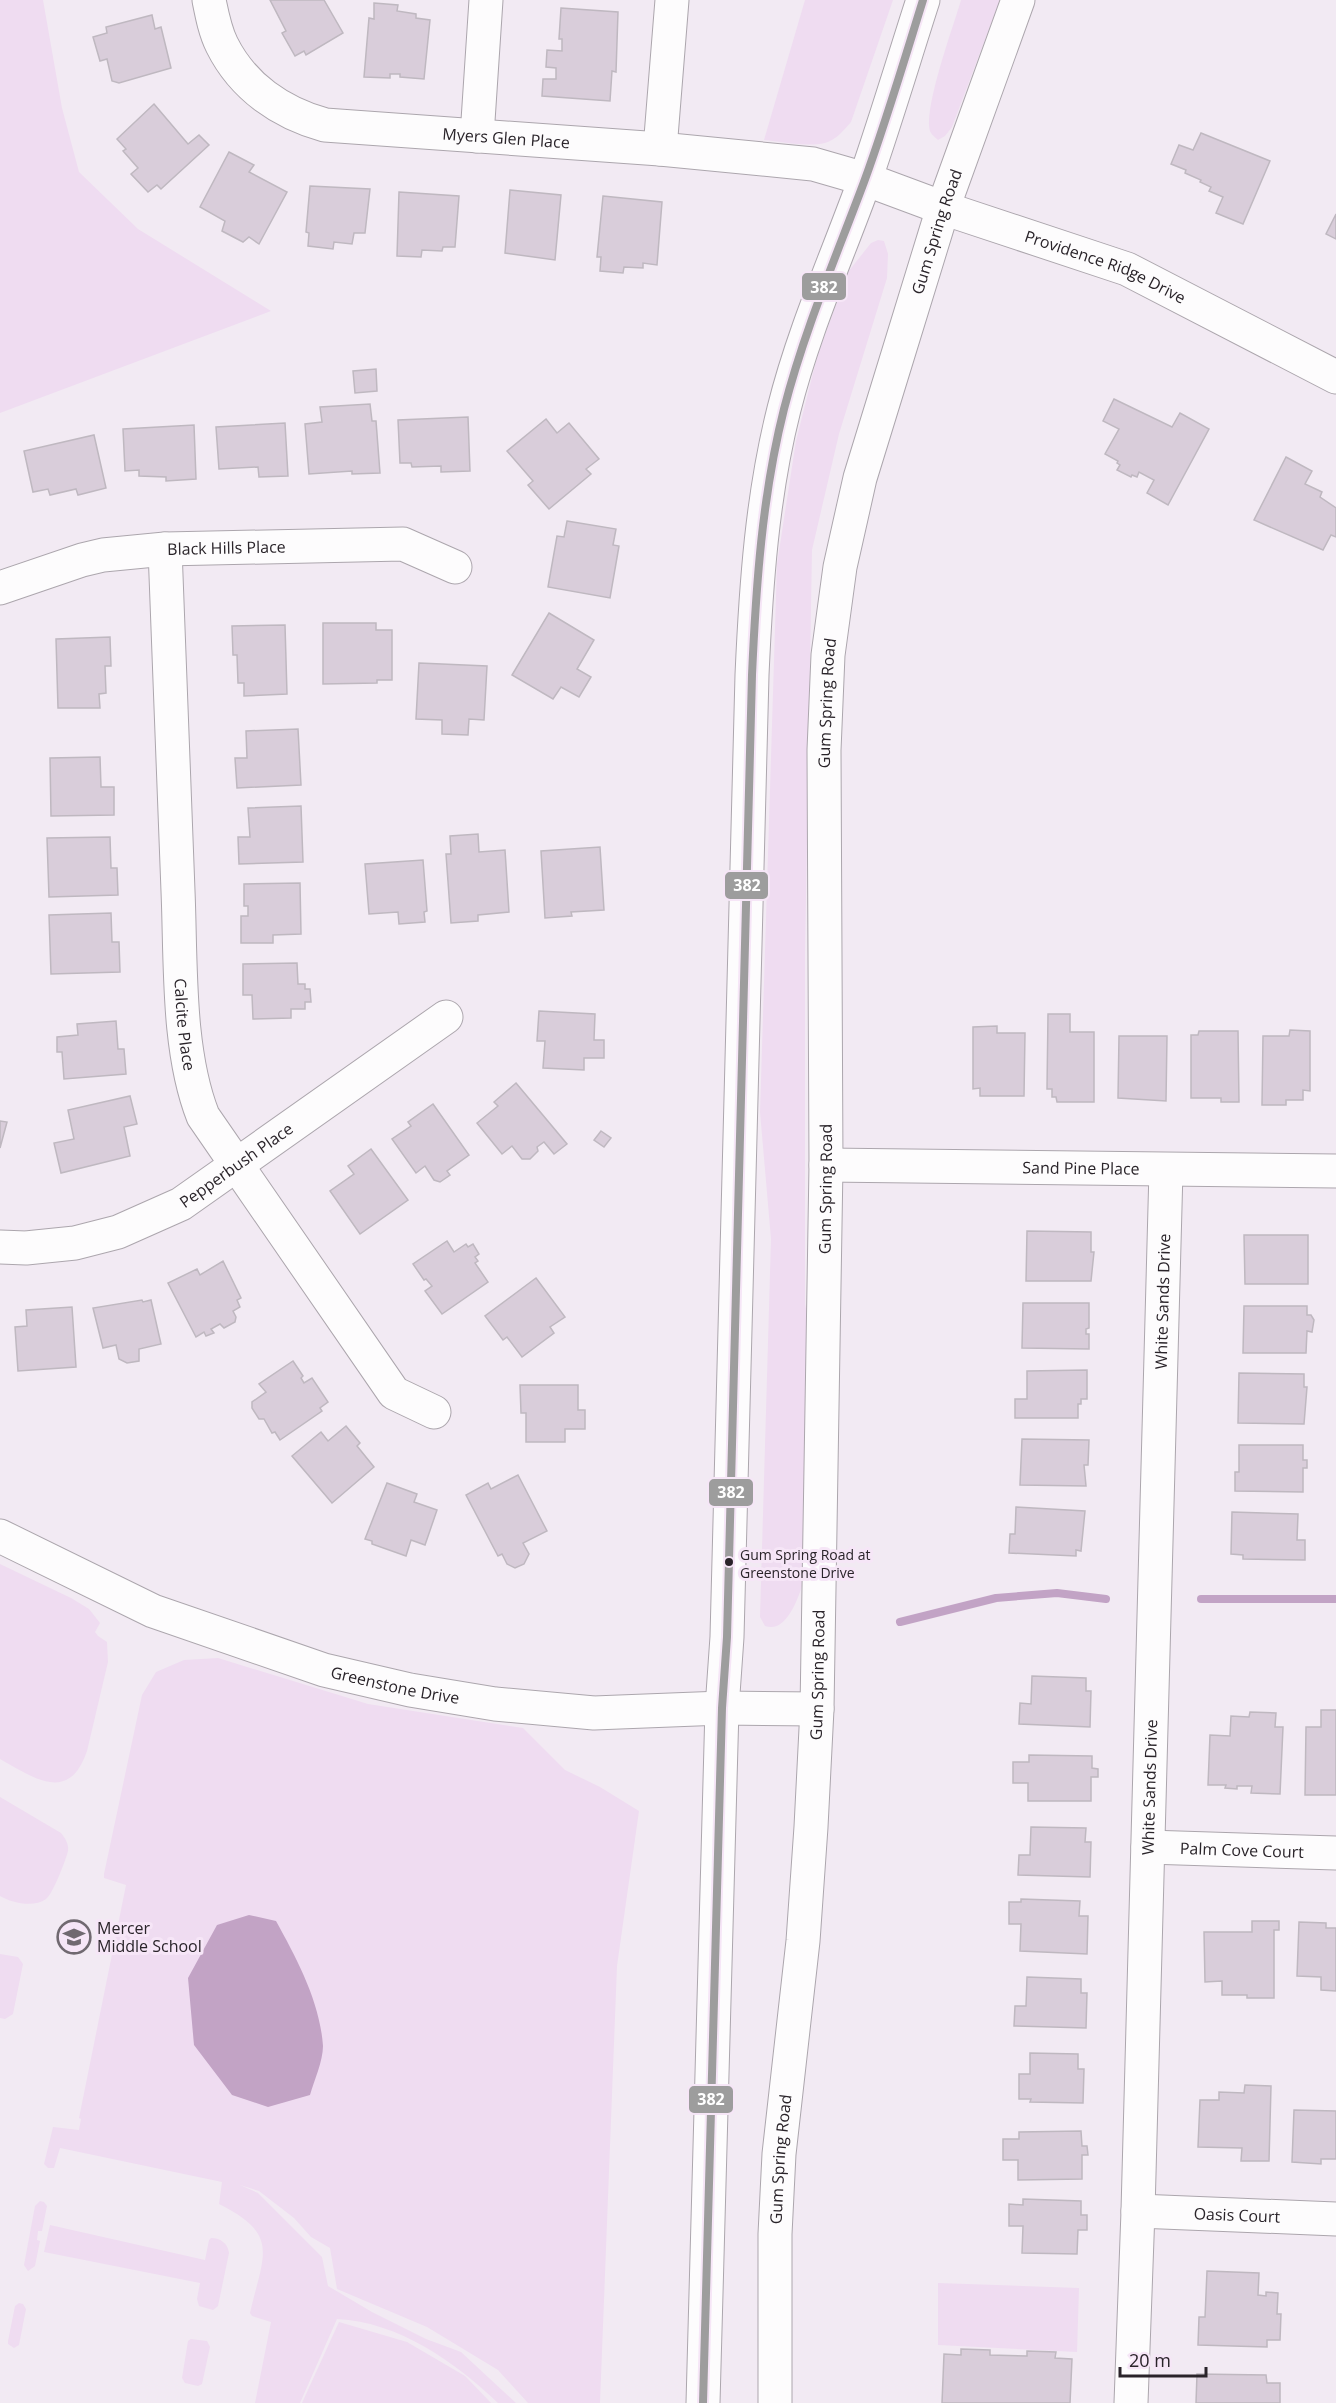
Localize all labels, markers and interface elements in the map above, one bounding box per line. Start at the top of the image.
street label: Myers Glen Place [442,122,571,154]
street label: Gum Spring Road [906,166,967,297]
street label: Providence Ridge Drive [1022,225,1190,309]
line badge: 382 [801,272,847,301]
text: 382 [810,276,838,298]
street label: Black Hills Place [167,535,286,560]
street label: Gum Spring Road [813,636,841,768]
line badge: 382 [724,871,769,900]
text: 382 [733,874,761,896]
street label: Calcite Place [169,978,201,1073]
street label: Pepperbush Place [175,1117,297,1213]
street label: Gum Spring Road [814,1124,837,1254]
street label: Sand Pine Place [1022,1156,1140,1180]
street label: White Sands Drive [1150,1233,1175,1370]
line badge: 382 [708,1478,754,1507]
text: 382 [717,1481,745,1503]
place label: Gum Spring Road at Greenstone Drive [740,1545,871,1582]
marker: Gum Spring Road at Greenstone Drive [723,1556,735,1568]
street label: Gum Spring Road [804,1609,830,1741]
street label: Greenstone Drive [329,1661,461,1709]
street label: White Sands Drive [1137,1719,1162,1855]
street label: Palm Cove Court [1180,1837,1305,1863]
place label: Mercer Middle School [97,1917,202,1957]
school or university icon: Mercer Middle School [56,1919,92,1955]
line badge: 382 [688,2085,734,2114]
text: 382 [697,2088,725,2110]
street label: Gum Spring Road [765,2093,797,2225]
street label: Oasis Court [1193,2202,1281,2228]
scale bar [1120,2340,1206,2378]
text: 20 m [1129,2348,1171,2372]

